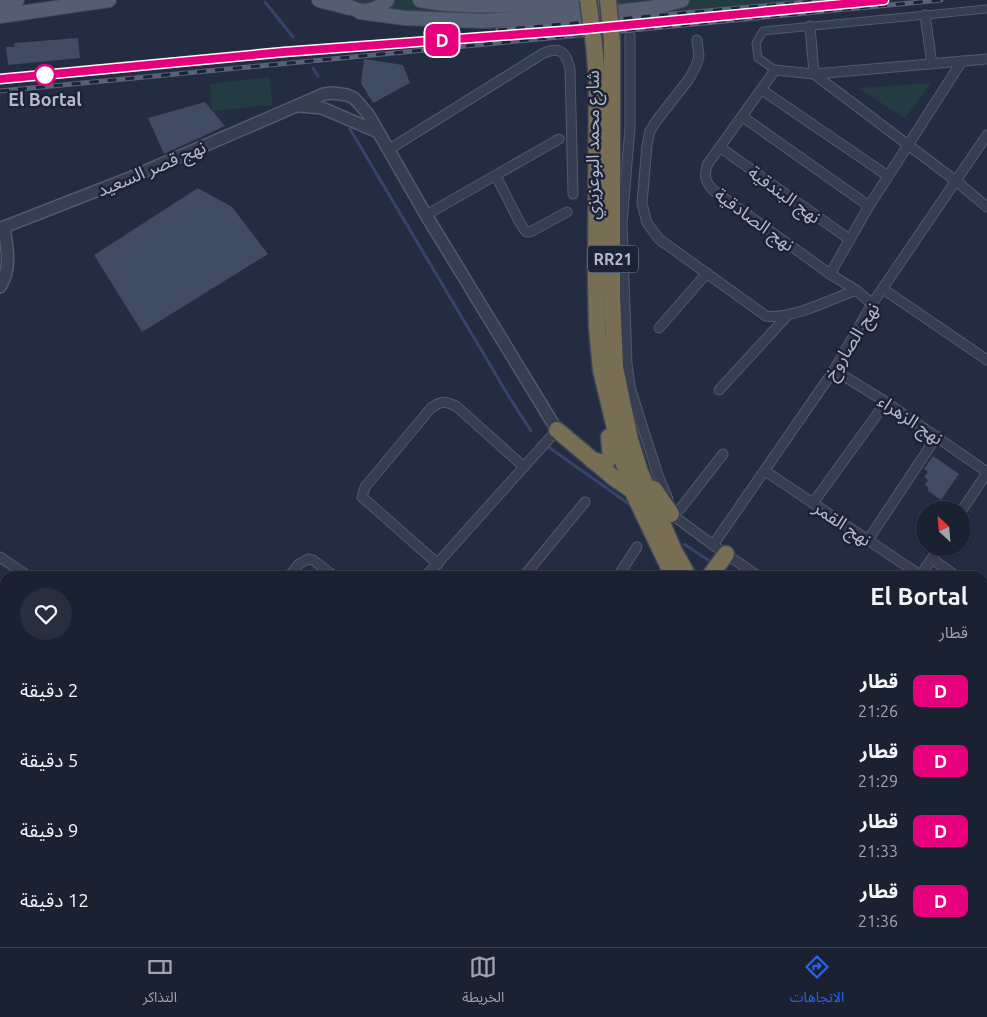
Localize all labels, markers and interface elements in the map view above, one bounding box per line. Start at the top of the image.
line badge: D [426,24,458,56]
text: D [435,30,449,50]
marker: El Bortal [34,64,56,86]
street label: شارع محمد البوعزيزي [582,70,607,220]
place label: El Bortal [8,89,82,109]
street label: نهج قصر السعيد [94,136,210,204]
street label: نهج البندقية [743,161,825,230]
street label: نهج الصادقية [709,184,799,258]
road number: RR21 [588,245,638,272]
street label: نهج الصاروخ [819,299,886,385]
street label: نهج الزهراء [873,390,947,451]
street label: نهج القمر [807,496,876,553]
north arrow [916,501,971,556]
map controls [916,501,971,556]
text: El Bortal [870,583,968,610]
button: heart [20,588,72,640]
text: قطار [939,623,968,641]
text: قطار [860,670,898,692]
text: 2 دقيقة [20,679,78,701]
text: D [934,681,947,701]
text: 21:26 [858,702,898,720]
text: قطار [860,740,898,762]
text: 5 دقيقة [20,749,78,771]
text: D [934,751,947,771]
text: 21:29 [858,772,898,790]
text: قطار [860,810,898,832]
text: 9 دقيقة [20,819,78,841]
text: D [934,821,947,841]
text: 21:33 [858,842,898,860]
text: قطار [860,880,898,902]
text: 12 دقيقة [20,889,89,911]
text: D [934,891,947,911]
text: 21:36 [858,912,898,930]
tab: التذاكر [143,953,177,1012]
tab: الخريطة [462,953,504,1012]
tab: الاتجاهات [790,953,844,1012]

